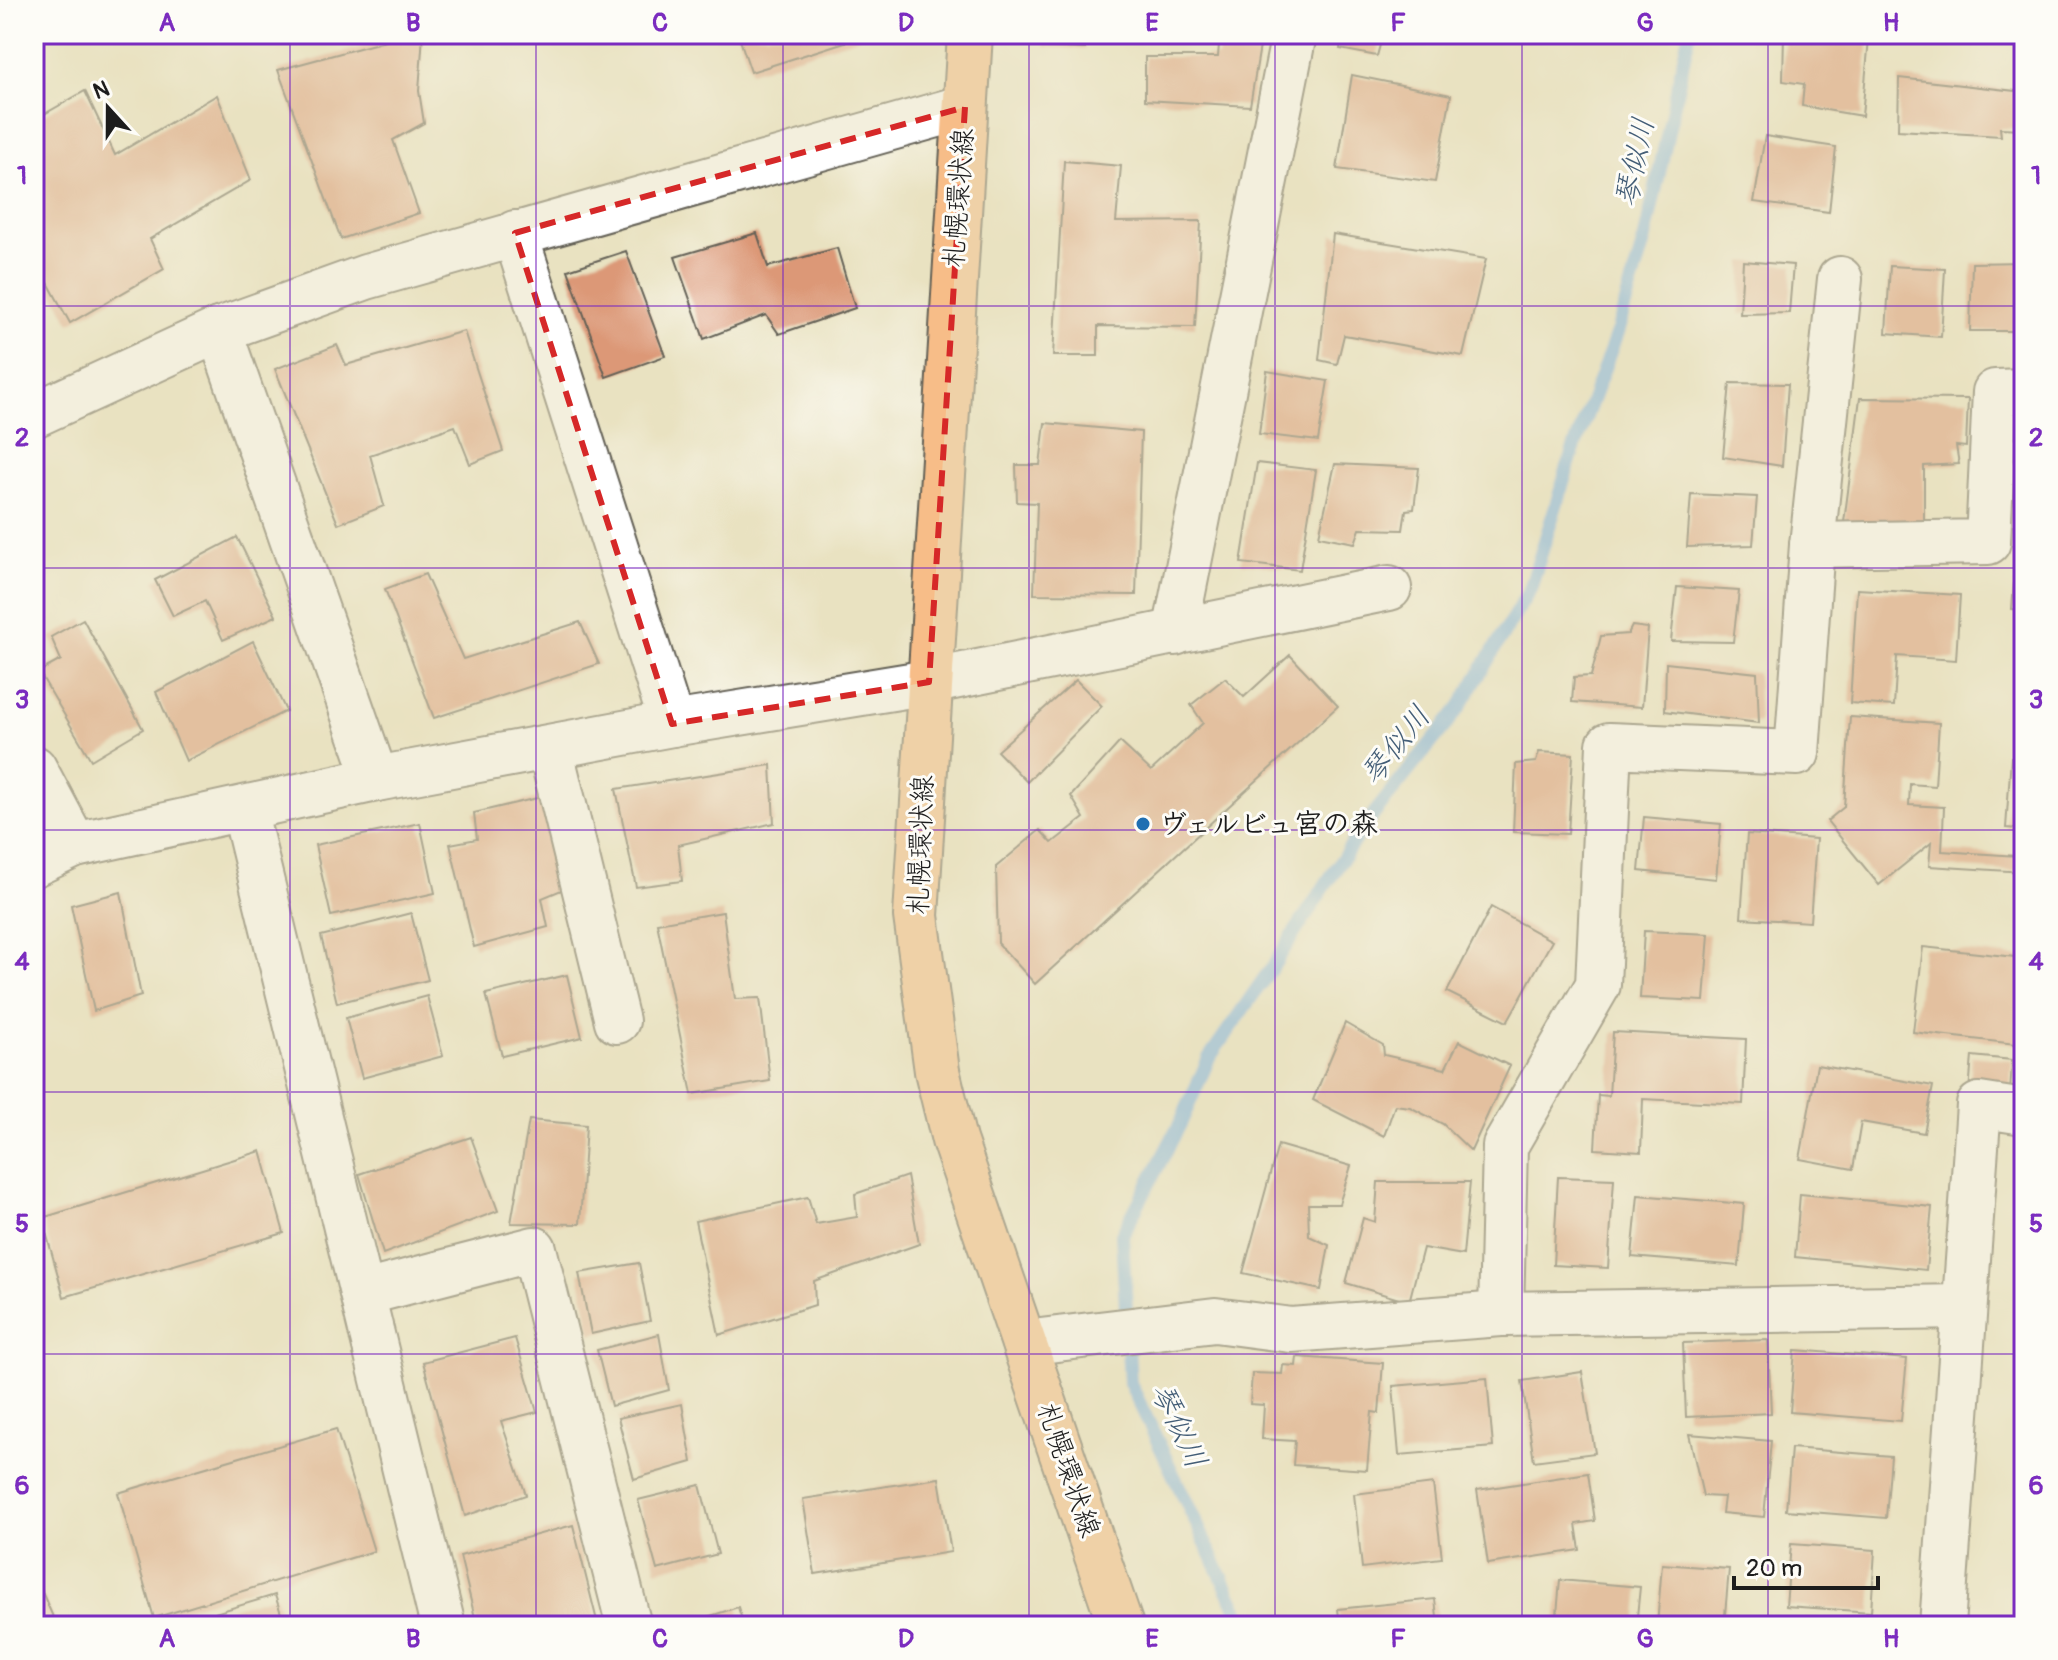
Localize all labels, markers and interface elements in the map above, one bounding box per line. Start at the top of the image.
text: A [159,7,176,39]
text: B [406,7,420,39]
text: C [652,7,668,39]
text: D [898,7,914,39]
text: E [1145,7,1159,39]
text: F [1390,7,1406,39]
text: G [1636,7,1654,39]
text: H [1883,7,1899,39]
north arrow [68,68,148,148]
text: N [89,74,113,106]
water label: 琴似川 [1608,114,1662,210]
street label: 札幌環状線 [937,127,981,269]
text: 1 [17,160,27,192]
text: 1 [2031,160,2041,192]
text: 2 [15,422,29,454]
text: 2 [2029,422,2043,454]
text: 3 [15,684,29,716]
text: 3 [2029,684,2043,716]
water label: 琴似川 [1353,698,1439,792]
street label: 札幌環状線 [901,774,941,916]
place label: ヴェルビュ宮の森 [1159,807,1378,842]
marker: ヴェルビュ宮の森 [1134,815,1152,833]
text: 4 [14,946,30,978]
text: 4 [2028,946,2044,978]
text: 5 [15,1208,29,1240]
text: 5 [2029,1208,2043,1240]
water label: 琴似川 [1143,1377,1215,1475]
street label: 札幌環状線 [1029,1398,1107,1542]
text: 6 [14,1470,30,1502]
text: 6 [2028,1470,2044,1502]
scale bar [1734,1540,1878,1590]
text: 20 m [1746,1554,1802,1583]
text: A [159,1623,176,1655]
text: B [406,1623,420,1655]
text: C [652,1623,668,1655]
text: D [898,1623,914,1655]
text: E [1145,1623,1159,1655]
text: F [1390,1623,1406,1655]
text: G [1636,1623,1654,1655]
text: H [1883,1623,1899,1655]

